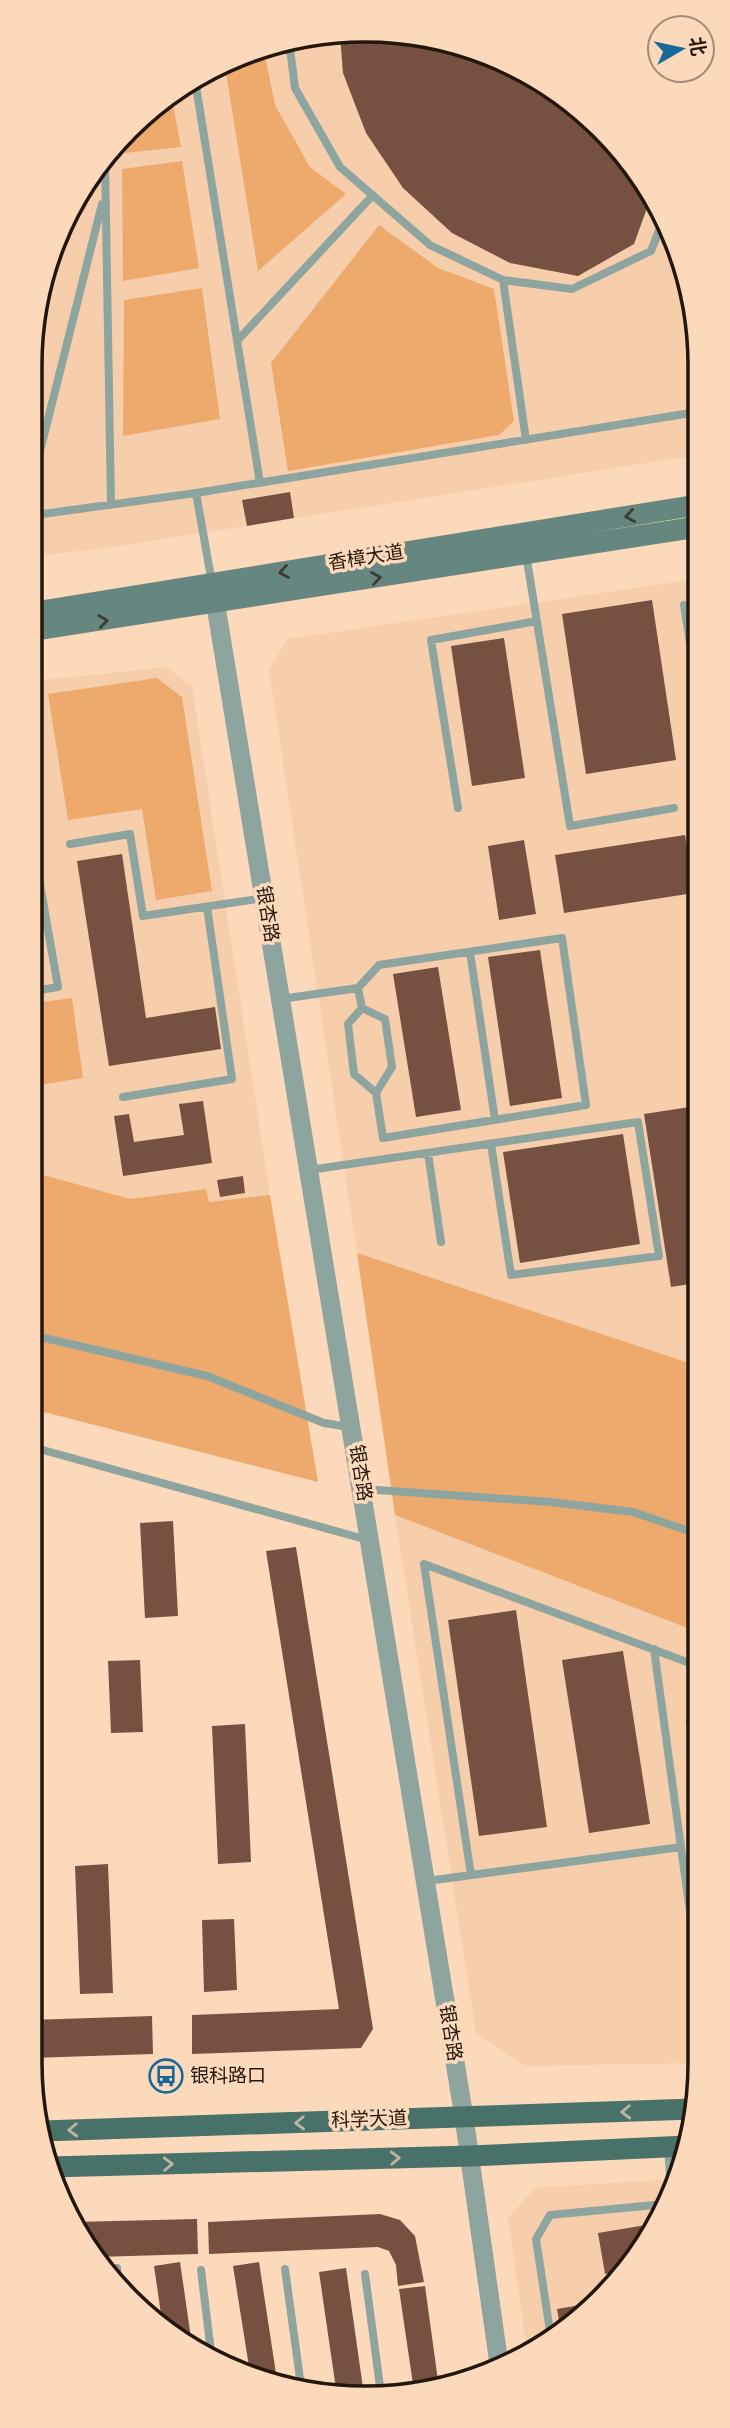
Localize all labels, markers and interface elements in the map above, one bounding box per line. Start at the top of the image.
north arrow [646,14,716,84]
text: 北 [685,36,708,57]
one-way arrow [624,508,636,523]
street label: 香樟大道 [327,541,405,573]
one-way arrow [278,564,290,579]
one-way arrow [370,571,382,586]
one-way arrow [97,614,108,629]
street label: 银杏路 [253,884,283,944]
street label: 银杏路 [346,1443,376,1503]
street label: 银杏路 [436,2003,466,2063]
bus stop icon: 银科路口 [147,2057,185,2095]
place label: 银科路口 [190,2065,266,2086]
one-way arrow [620,2104,631,2119]
street label: 科学大道 [331,2107,407,2131]
one-way arrow [295,2115,306,2130]
one-way arrow [67,2122,78,2137]
one-way arrow [390,2150,401,2166]
one-way arrow [163,2156,173,2172]

